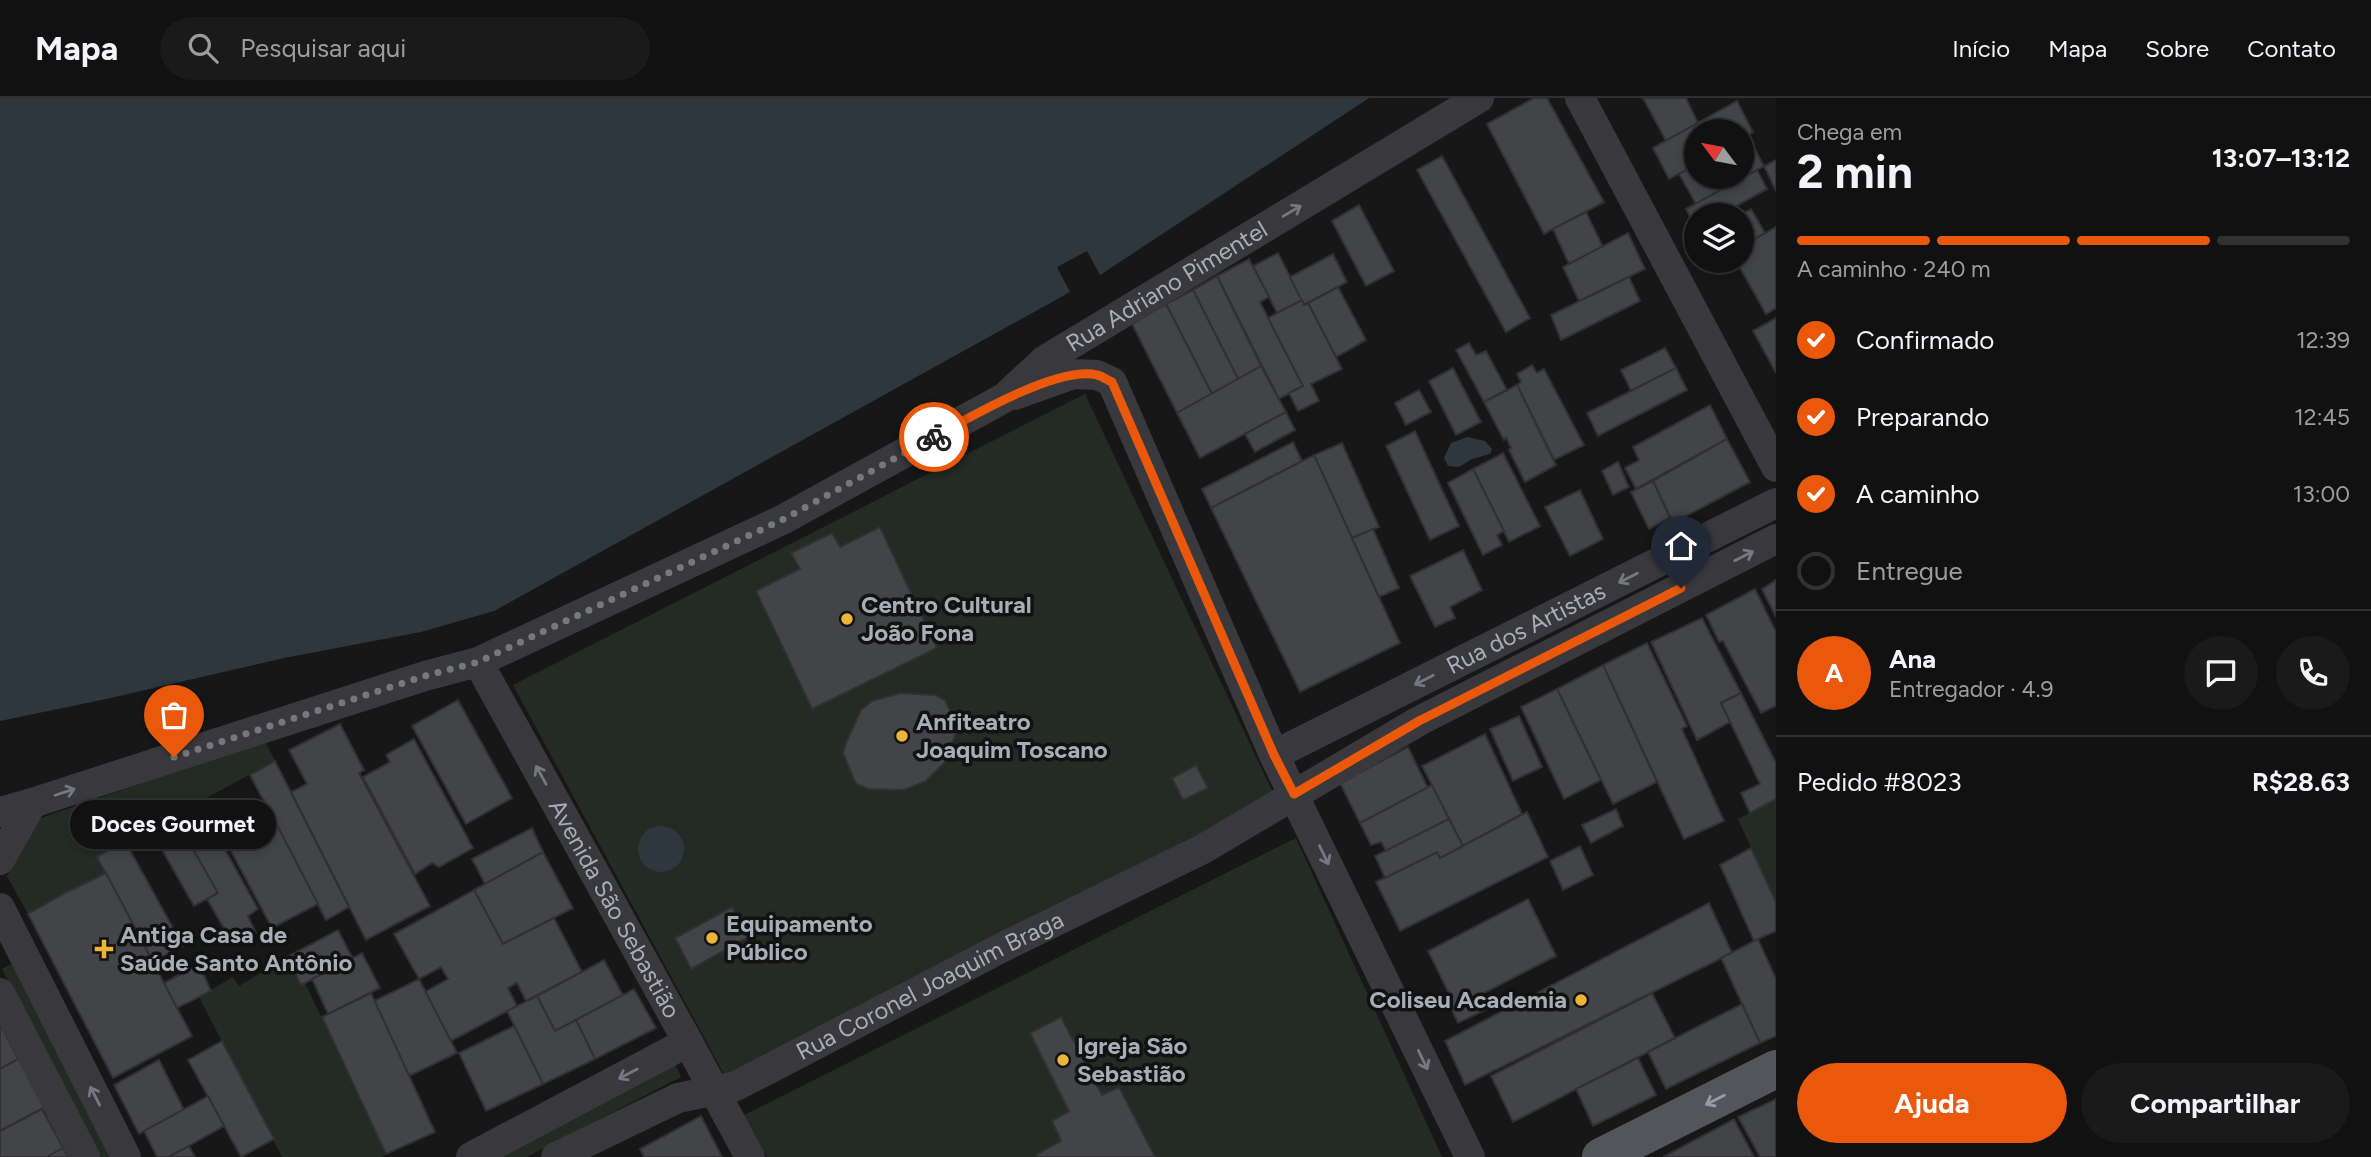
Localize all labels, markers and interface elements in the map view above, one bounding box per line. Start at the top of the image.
search box [160,17,650,80]
text: Mapa [35,29,118,68]
icon: search [184,29,222,67]
text: Pesquisar aqui [240,32,406,64]
text: Início [1952,34,2010,63]
text: Mapa [2048,34,2107,63]
text: Sobre [2145,34,2209,63]
text: Contato [2247,34,2336,63]
text: Chega em [1797,118,1902,146]
north arrow [1684,119,1754,189]
map controls [1684,119,1754,273]
text: 13:07–13:12 [2212,142,2350,174]
text: 2 min [1797,144,1913,200]
button: layers [1684,203,1754,273]
one-way arrow [1282,204,1302,218]
street label: Rua Adriano Pimentel [1061,214,1272,358]
text: A caminho · 240 m [1797,255,1991,283]
icon: check [1797,321,1835,359]
text: Confirmado [1856,324,1994,356]
text: 12:39 [2296,326,2350,354]
icon: check [1797,398,1835,436]
text: Preparando [1856,401,1989,433]
courier [899,402,969,472]
text: 12:45 [2294,403,2350,431]
icon: bike [915,418,953,456]
icon: check [1797,475,1835,513]
text: A caminho [1856,478,1980,510]
text: 13:00 [2293,480,2350,508]
pin [1651,516,1711,588]
icon: home [1662,527,1700,565]
one-way arrow [1733,548,1754,562]
text: Entregue [1856,555,1963,587]
one-way arrow [1618,571,1639,585]
street label: Rua dos Artistas [1441,576,1610,680]
place label: Centro Cultural João Fona [861,590,1032,647]
marker: Centro Cultural João Fona [839,611,855,627]
button: chat [2184,636,2258,710]
button: phone [2276,636,2350,710]
text: Ana [1889,643,1936,675]
text: A [1825,657,1843,689]
one-way arrow [1414,673,1435,687]
text: Entregador · 4.9 [1889,675,2054,703]
pin [144,685,204,757]
icon: bag [155,696,193,734]
place label: Anfiteatro Joaquim Toscano [916,707,1108,764]
marker: Anfiteatro Joaquim Toscano [894,728,910,744]
one-way arrow [534,765,548,785]
text: Pedido #8023 [1797,766,1962,798]
text: R$28.63 [2252,766,2350,798]
one-way arrow [54,785,76,798]
street label: Avenida São Sebastião [543,794,687,1023]
callout: Doces Gourmet [71,799,277,848]
text: Doces Gourmet [90,810,256,838]
one-way arrow [1317,844,1331,865]
street label: Rua Coronel Joaquim Braga [791,905,1068,1066]
place label: Equipamento Público [726,909,873,966]
place label: Antiga Casa de Saúde Santo Antônio [120,920,352,977]
marker: Equipamento Público [704,930,720,946]
marker: Antiga Casa de Saúde Santo Antônio [94,939,114,959]
place label: Coliseu Academia [1369,985,1567,1014]
marker: Coliseu Academia [1573,992,1589,1008]
place label: Igreja São Sebastião [1077,1031,1187,1088]
one-way arrow [1416,1049,1430,1070]
marker: Igreja São Sebastião [1055,1052,1071,1068]
button: Ajuda [1797,1063,2067,1143]
button: Compartilhar [2081,1063,2350,1143]
one-way arrow [618,1068,639,1081]
one-way arrow [88,1086,102,1107]
one-way arrow [1705,1093,1726,1107]

